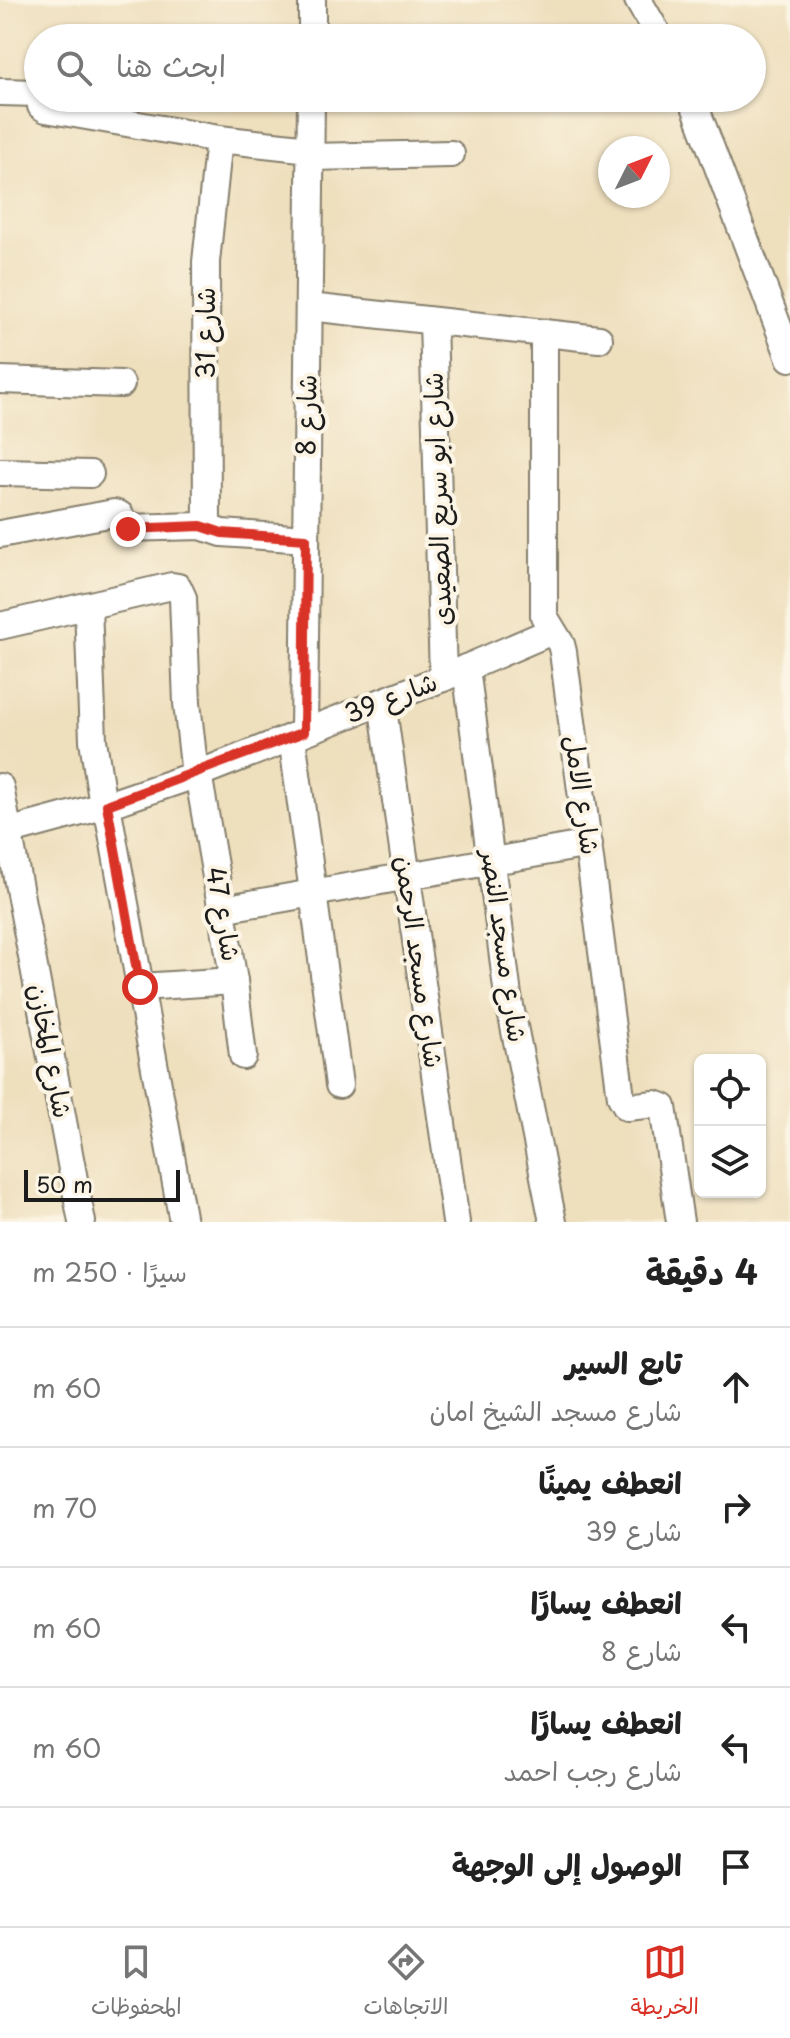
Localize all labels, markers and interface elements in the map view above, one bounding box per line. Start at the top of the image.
search box [24,24,766,112]
text: ابحث هنا [116,42,226,87]
icon: search [52,46,96,90]
north arrow [598,136,670,208]
street label: شارع 31 [185,287,224,379]
street label: شارع ابو سريع الصعيدى [413,372,461,627]
street label: شارع 8 [285,374,326,456]
route end [110,511,146,547]
street label: شارع 39 [338,661,443,732]
street label: شارع الامل [556,732,611,857]
street label: شارع مسجد النصر [472,845,538,1045]
street label: شارع مسجد الرحمن [386,853,455,1070]
street label: شارع 47 [197,863,252,964]
route start [122,969,158,1005]
street label: شارع المخازن [19,980,84,1121]
map controls [694,1054,766,1198]
button: locate [694,1054,766,1126]
button: layers [694,1126,766,1198]
scale bar [24,1166,180,1202]
text: 50 m [36,1167,93,1200]
text: 4 دقيقة [645,1245,758,1297]
text: سيرًا · 250 m [32,1252,187,1291]
text: تابع السير [565,1339,682,1384]
icon: ahead [714,1365,758,1409]
text: 60 m [32,1368,101,1407]
text: شارع مسجد الشيخ امان [429,1391,682,1430]
text: انعطف يمينًا [538,1459,682,1504]
icon: right [714,1485,758,1529]
text: 70 m [32,1488,97,1527]
text: شارع 39 [585,1511,682,1550]
text: انعطف يسارًا [531,1579,682,1624]
icon: left [714,1605,758,1649]
text: 60 m [32,1608,101,1647]
text: شارع 8 [601,1631,682,1670]
text: انعطف يسارًا [531,1699,682,1744]
icon: left [714,1725,758,1769]
text: 60 m [32,1728,101,1767]
text: شارع رجب احمد [504,1751,682,1790]
text: الوصول إلى الوجهة [452,1841,682,1886]
icon: arrive [714,1845,758,1889]
tab: المحفوظات [91,1940,182,2026]
tab: الاتجاهات [363,1940,448,2026]
tab: الخريطة [630,1940,699,2026]

